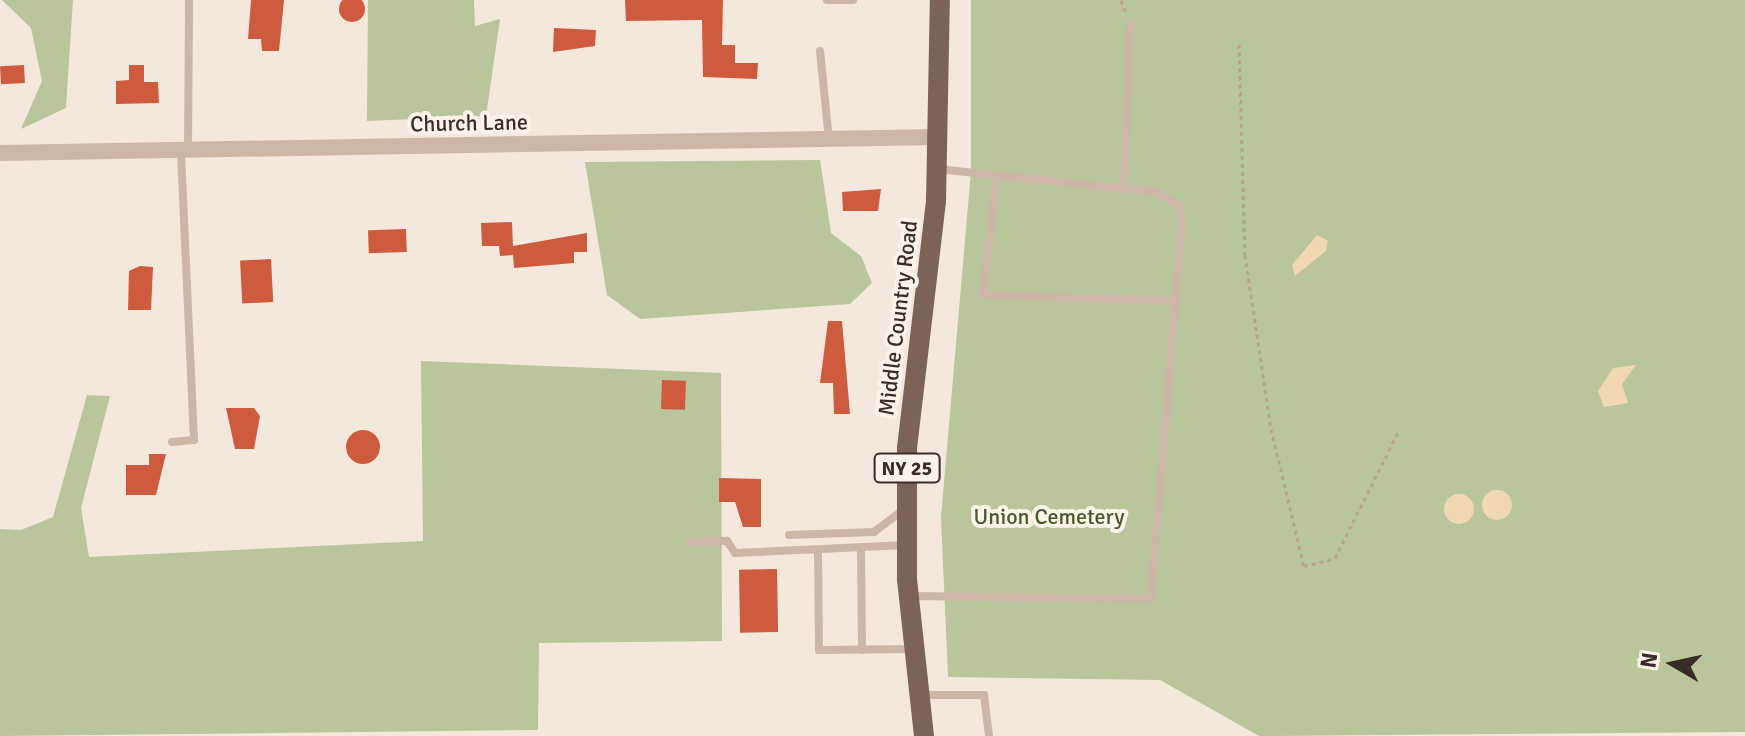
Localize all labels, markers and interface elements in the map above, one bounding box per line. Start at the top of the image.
street label: Church Lane [410,109,528,137]
street label: Middle Country Road [873,219,923,417]
road number: NY 25 [873,452,941,484]
park label: Union Cemetery [973,504,1125,530]
north arrow [1633,624,1713,704]
text: N [1634,650,1663,670]

